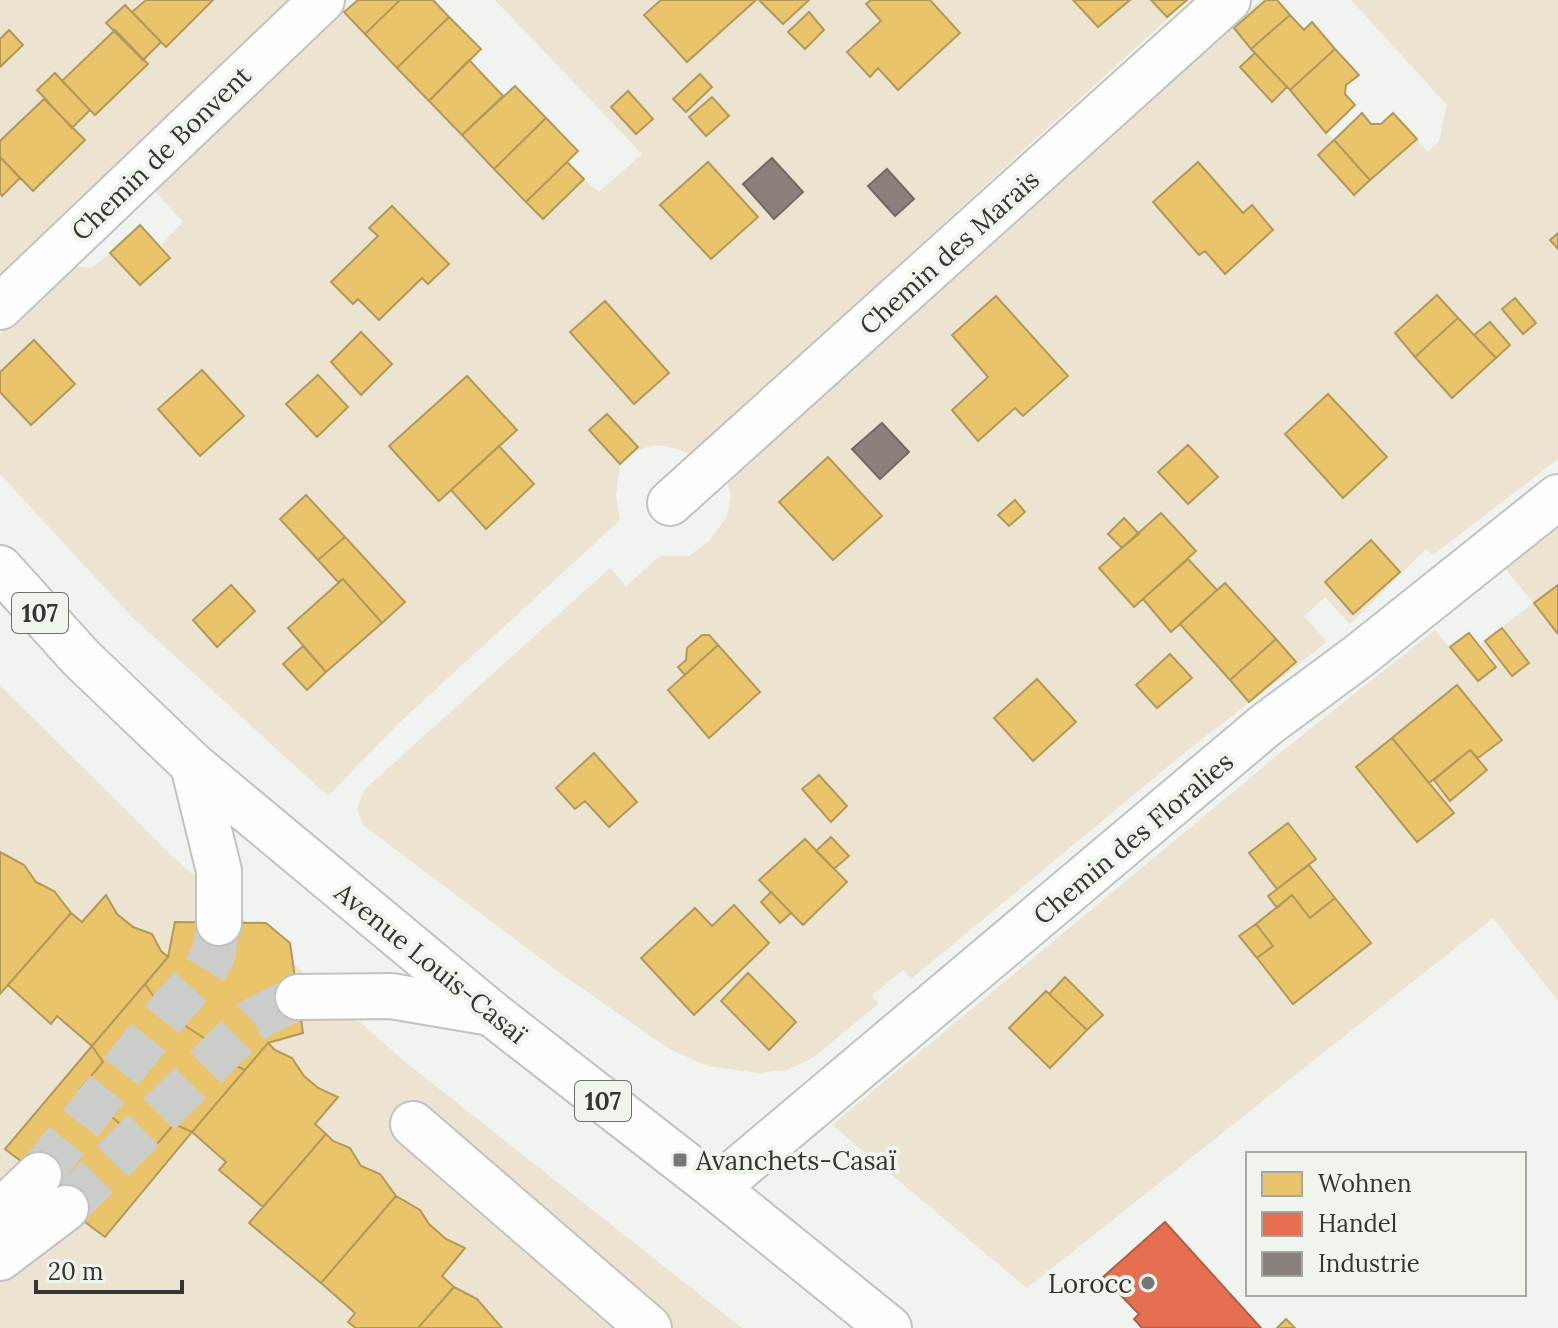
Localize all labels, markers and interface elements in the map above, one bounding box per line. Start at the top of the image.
street label: Chemin de Bonvent [64,59,258,247]
street label: Chemin des Marais [852,163,1046,341]
road number: 107 [12,593,68,633]
street label: Chemin des Floralies [1026,745,1240,931]
street label: Avenue Louis-Casaï [328,875,534,1051]
road number: 107 [575,1081,631,1121]
place label: Avanchets-Casaï [695,1144,897,1177]
marker: Avanchets-Casaï [671,1151,689,1169]
legend [1246,1152,1526,1296]
text: Wohnen [1318,1168,1412,1199]
text: Handel [1318,1208,1397,1239]
scale bar [36,1244,182,1294]
text: Industrie [1318,1248,1420,1279]
text: 20 m [48,1256,104,1287]
place label: Lorocc [1048,1267,1132,1300]
marker: Lorocc [1139,1274,1157,1292]

